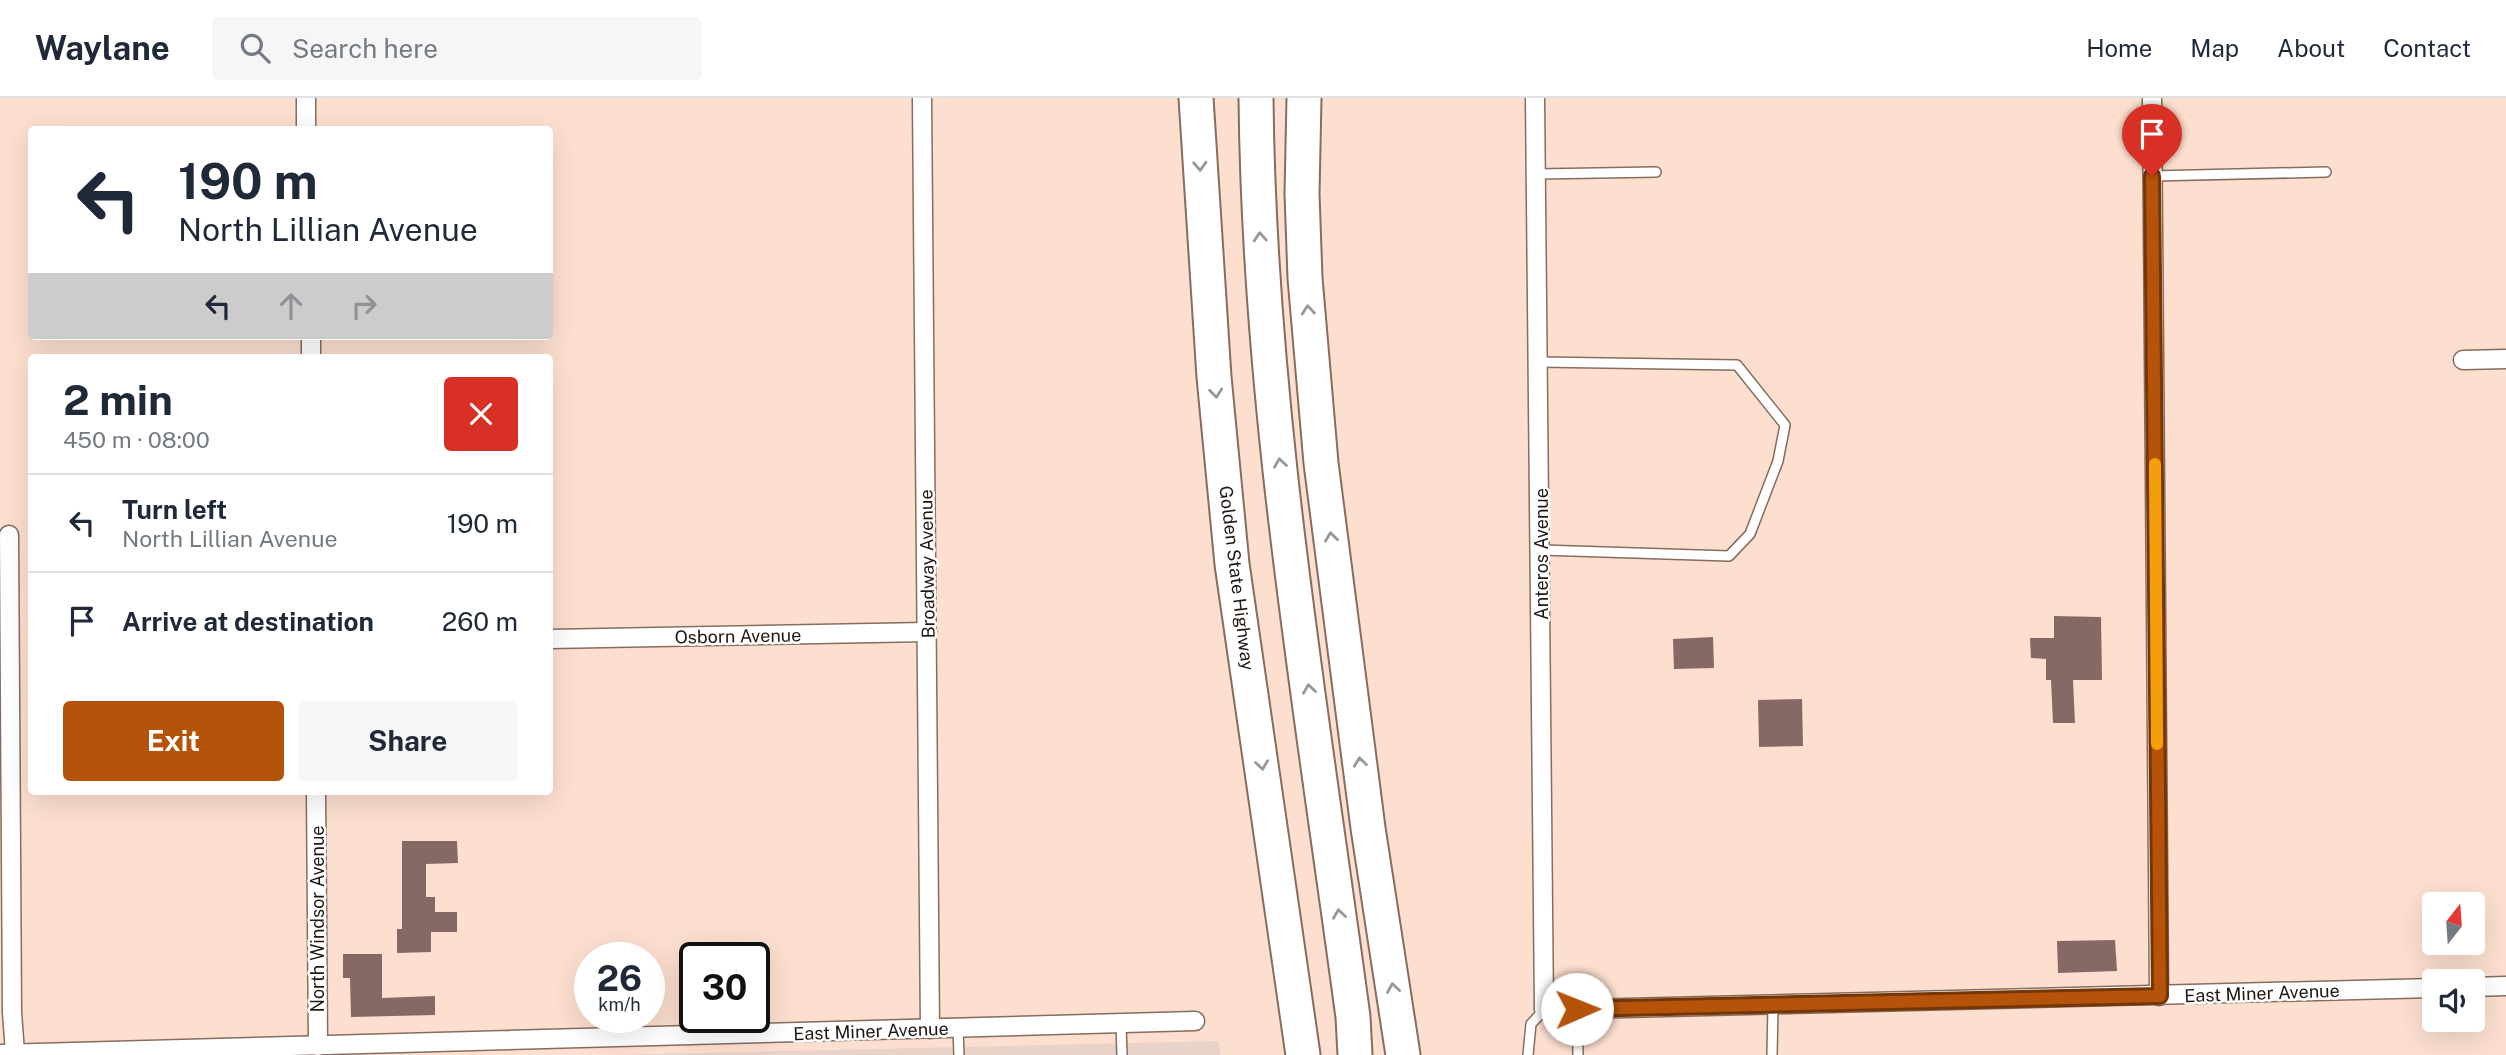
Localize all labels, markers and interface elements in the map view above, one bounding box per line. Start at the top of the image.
search box [212,17,702,80]
text: Waylane [35,29,170,67]
icon: search [236,29,274,67]
text: Search here [292,33,438,64]
text: Home [2086,34,2152,62]
text: Map [2190,34,2239,62]
text: About [2277,34,2345,62]
text: Contact [2383,34,2471,62]
pin [2122,104,2182,176]
icon: arrive [2133,115,2171,153]
text: 190 m [178,152,318,210]
icon: left [63,154,154,245]
one-way arrow [1192,161,1207,172]
text: North Lillian Avenue [178,211,478,248]
one-way arrow [1253,231,1268,242]
icon: left [199,287,237,325]
icon: ahead [272,287,310,325]
icon: right [345,287,383,325]
one-way arrow [1301,305,1316,316]
text: 2 min [63,375,173,424]
button: close [444,377,518,451]
one-way arrow [1208,387,1223,399]
text: 450 m · 08:00 [63,426,210,453]
one-way arrow [1273,457,1288,469]
street label: Golden State Highway [1215,484,1259,672]
street label: Anteros Avenue [1531,488,1552,620]
street label: Broadway Avenue [915,489,939,639]
text: Turn left [122,494,227,525]
icon: left [63,504,101,542]
text: 190 m [447,508,518,539]
text: North Lillian Avenue [122,525,338,552]
one-way arrow [1323,531,1338,543]
icon: arrive [63,602,101,640]
text: Arrive at destination [122,606,374,637]
text: 260 m [442,606,518,637]
street label: Osborn Avenue [674,624,802,648]
one-way arrow [1301,683,1316,695]
button: Exit [63,701,284,781]
button: Share [298,701,518,781]
one-way arrow [1352,757,1367,768]
one-way arrow [1255,759,1270,770]
street label: North Windsor Avenue [307,825,328,1013]
north arrow [2422,892,2485,956]
map controls [2422,892,2485,1032]
one-way arrow [1332,908,1347,920]
speed limit sign: 30 [679,942,770,1033]
text: 26 [597,958,642,999]
button: sound [2422,969,2485,1032]
position arrow [1540,972,1614,1046]
street label: East Miner Avenue [2184,980,2340,1006]
one-way arrow [1385,982,1400,993]
text: km/h [598,994,641,1015]
street label: East Miner Avenue [793,1018,949,1044]

